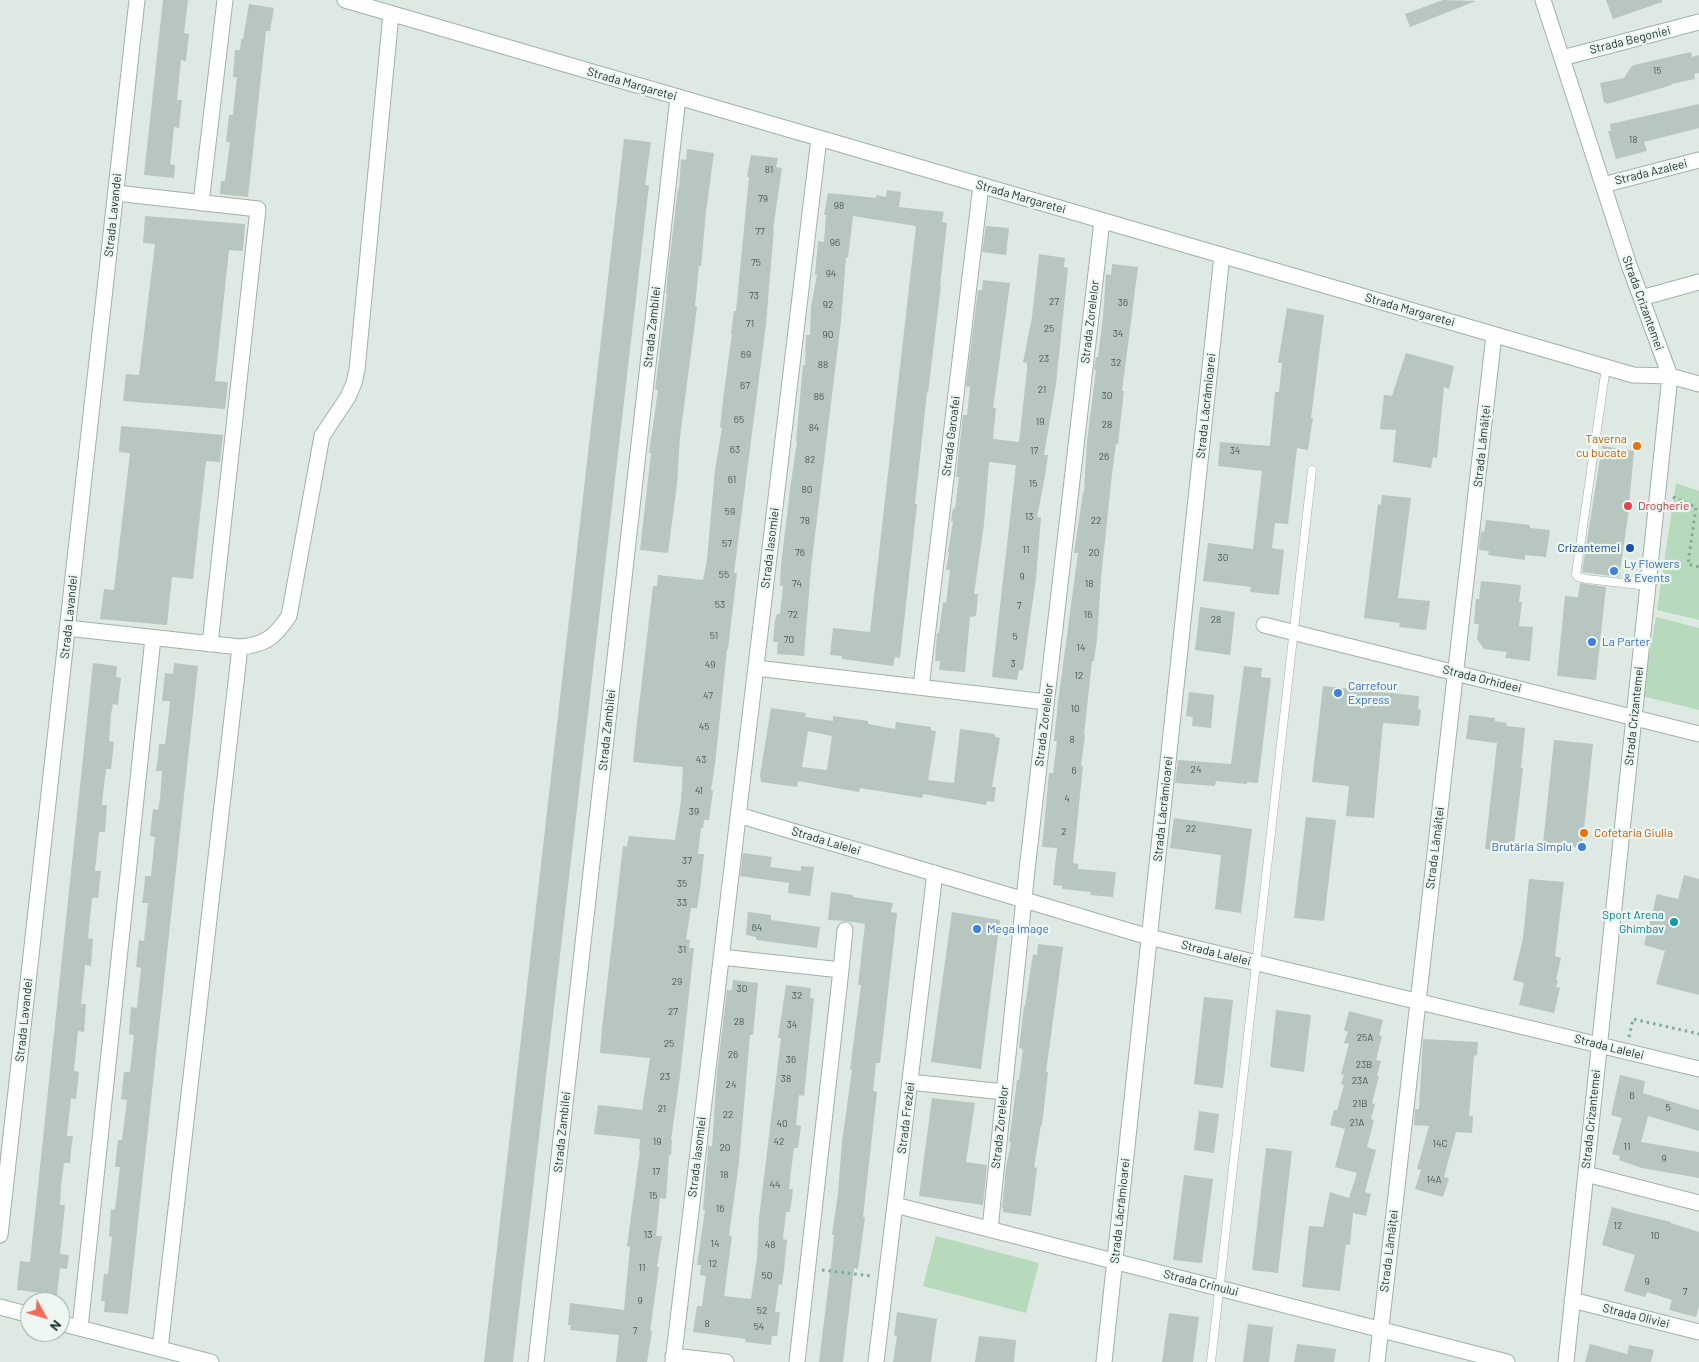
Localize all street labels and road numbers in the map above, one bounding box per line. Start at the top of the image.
street label: Strada Begoniei [1588,23,1672,57]
street label: Strada Margaretei [585,64,679,104]
street label: Strada Azaleei [1613,156,1689,188]
street label: Strada Lavandei [101,173,125,257]
street label: Strada Margaretei [974,177,1068,217]
street label: Strada Crizantemei [1619,254,1667,352]
street label: Strada Zorelelor [1078,280,1102,364]
street label: Strada Zambilei [641,286,663,368]
street label: Strada Margaretei [1363,290,1457,330]
street label: Strada Lăcrămioarei [1193,353,1219,459]
street label: Strada Garoafei [939,395,963,477]
street label: Strada Lămâiței [1471,404,1493,488]
street label: Strada Iasomiei [758,507,782,589]
street label: Strada Lavandei [57,575,81,659]
street label: Strada Orhideei [1441,662,1523,696]
street label: Strada Crizantemei [1622,666,1646,766]
street label: Strada Zorelelor [1032,683,1056,767]
street label: Strada Zambilei [596,689,618,771]
street label: Strada Lăcrămioarei [1150,756,1176,862]
street label: Strada Lămâiței [1423,806,1447,890]
street label: Strada Lalelei [790,824,862,858]
street label: Strada Lalelei [1180,937,1252,969]
street label: Strada Lavandei [12,978,36,1062]
street label: Strada Lalelei [1573,1031,1645,1063]
street label: Strada Crizantemei [1579,1069,1603,1169]
street label: Strada Freziei [894,1081,918,1155]
street label: Strada Zorelelor [988,1085,1012,1169]
street label: Strada Zambilei [551,1091,573,1173]
street label: Strada Iasomiei [685,1116,709,1198]
street label: Strada Lăcrămioarei [1107,1158,1133,1264]
street label: Strada Lămâiței [1377,1209,1401,1293]
street label: Strada Crinului [1162,1267,1240,1299]
street label: Strada Oliviei [1601,1301,1671,1331]

